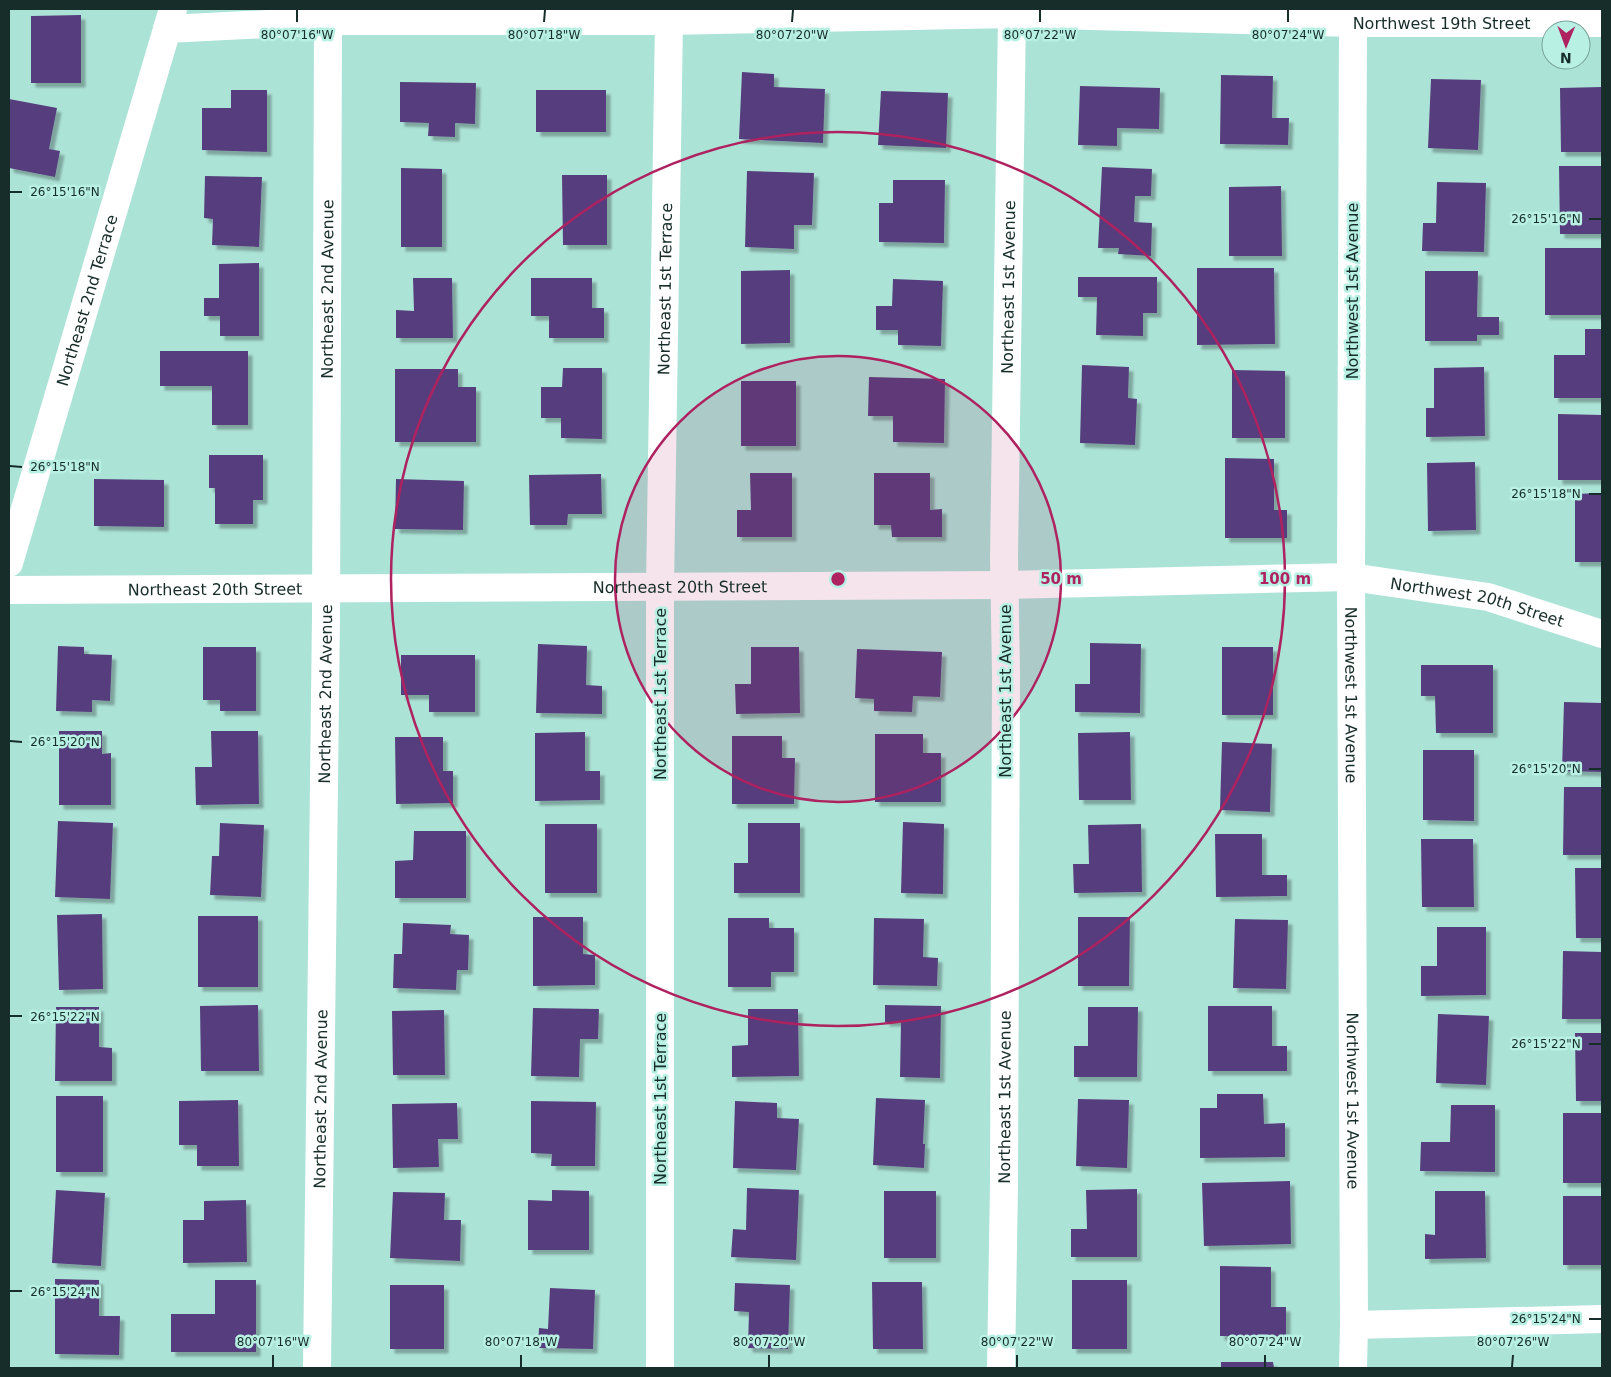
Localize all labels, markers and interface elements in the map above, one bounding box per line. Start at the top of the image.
street label: Northwest 19th Street [1353,14,1531,33]
north arrow [1541,20,1591,70]
text: 80°07'16"W [261,28,333,42]
text: 80°07'18"W [508,28,580,42]
text: 80°07'20"W [756,28,828,42]
text: 80°07'22"W [1004,28,1076,42]
text: 80°07'24"W [1252,28,1324,42]
text: N [1560,50,1572,66]
text: 26°15'16"N [30,185,100,199]
street label: Northeast 2nd Avenue [318,199,337,379]
street label: Northeast 1st Avenue [998,200,1019,374]
street label: Northeast 1st Terrace [654,203,676,375]
street label: Northwest 1st Avenue [1343,203,1362,379]
street label: Northeast 2nd Terrace [53,212,122,388]
text: 26°15'16"N [1511,212,1581,226]
text: 26°15'18"N [30,460,100,474]
text: 26°15'18"N [1511,487,1581,501]
centre of rings [829,570,847,588]
text: 50 m [1040,570,1082,588]
text: 100 m [1259,570,1311,588]
street label: Northwest 20th Street [1389,574,1566,631]
street label: Northeast 20th Street [593,577,767,597]
street label: Northeast 20th Street [128,580,302,599]
street label: Northeast 2nd Avenue [315,604,336,784]
street label: Northeast 1st Avenue [996,604,1015,778]
street label: Northwest 1st Avenue [1341,607,1361,783]
street label: Northeast 1st Terrace [651,608,670,780]
text: 26°15'20"N [30,735,100,749]
text: 26°15'20"N [1511,762,1581,776]
street label: Northeast 2nd Avenue [310,1009,331,1189]
text: 26°15'22"N [30,1010,100,1024]
street label: Northeast 1st Avenue [995,1010,1015,1184]
street label: Northeast 1st Terrace [651,1013,670,1185]
street label: Northwest 1st Avenue [1343,1013,1362,1189]
text: 26°15'22"N [1511,1037,1581,1051]
text: 26°15'24"N [30,1285,100,1299]
text: 26°15'24"N [1511,1312,1581,1326]
text: 80°07'16"W [237,1335,309,1349]
text: 80°07'18"W [485,1335,557,1349]
text: 80°07'20"W [733,1335,805,1349]
text: 80°07'22"W [981,1335,1053,1349]
text: 80°07'24"W [1229,1335,1301,1349]
text: 80°07'26"W [1477,1335,1549,1349]

